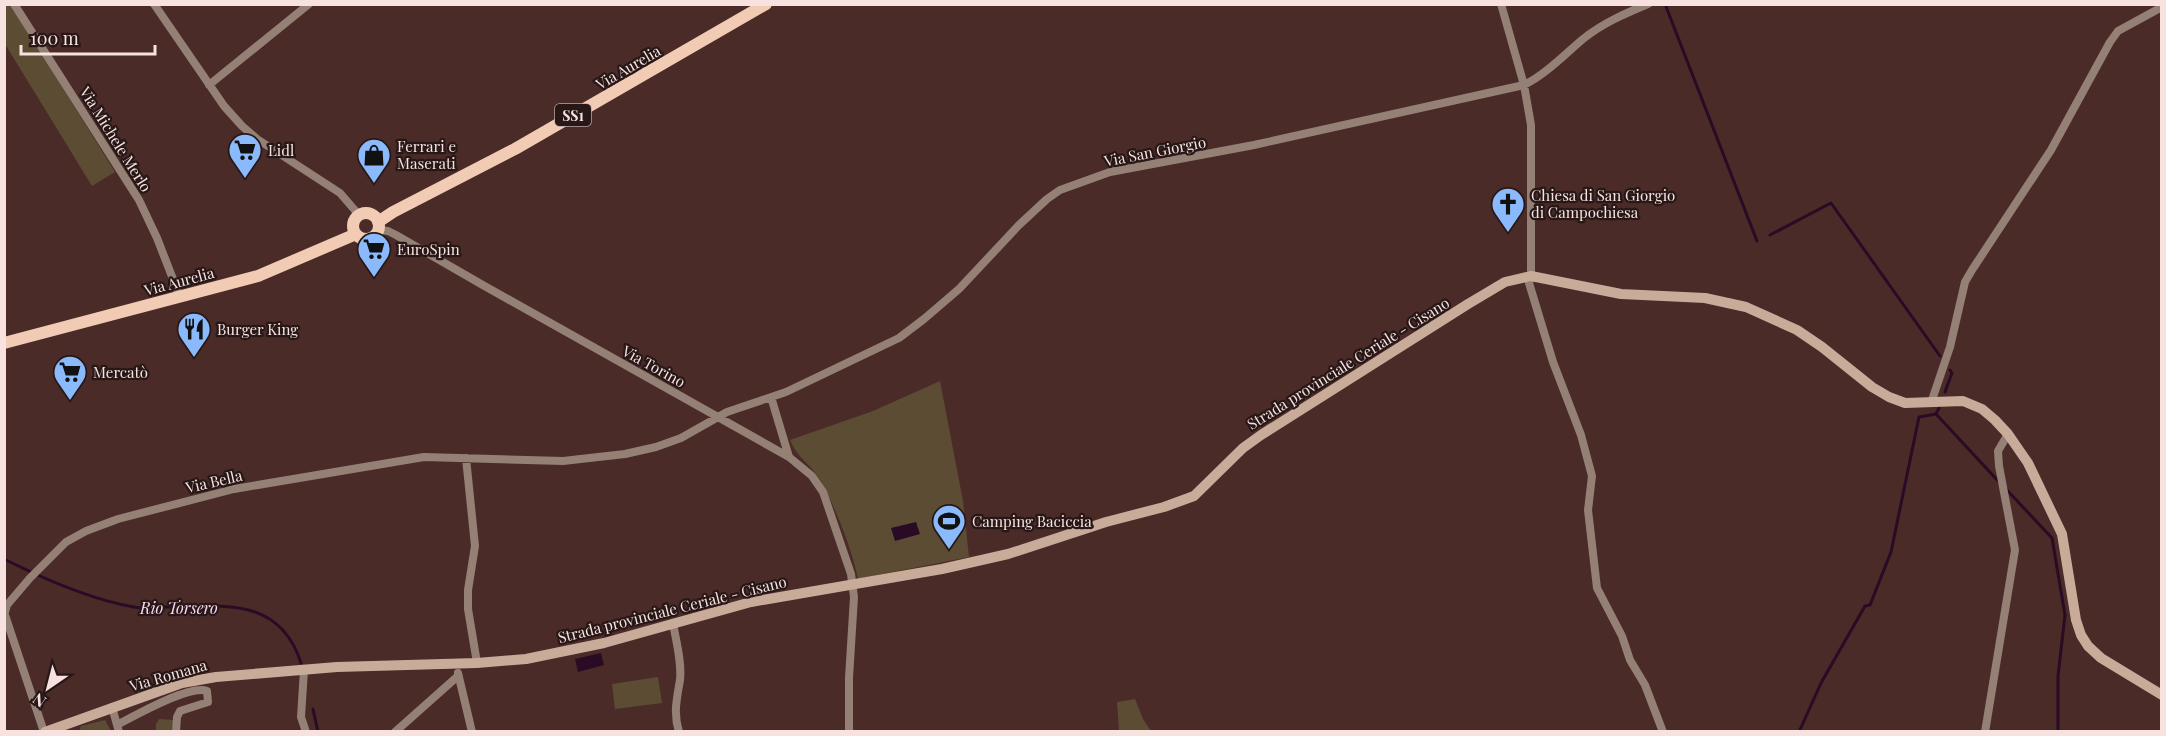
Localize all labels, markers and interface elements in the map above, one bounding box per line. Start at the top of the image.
scale bar [21,18,154,56]
text: 100 m [30,26,79,50]
street label: Via Aurelia [591,40,665,94]
street label: Via Michele Merlo [75,82,156,195]
road number: SS1 [555,104,591,126]
street label: Via San Giorgio [1102,131,1208,171]
supermarket icon: Lidl [227,132,263,179]
place label: Ferrari e Maserati [397,136,456,173]
shop icon: Ferrari e Maserati [356,137,392,184]
place label: Lidl [268,140,294,160]
place label: Chiesa di San Giorgio di Campochiesa [1531,185,1675,222]
church icon: Chiesa di San Giorgio di Campochiesa [1490,186,1526,233]
supermarket icon: EuroSpin [356,231,392,278]
place label: EuroSpin [397,239,460,259]
street label: Via Aurelia [141,262,217,300]
street label: Strada provinciale Ceriale - Cisano [1243,292,1453,434]
restaurant icon: Burger King [176,311,212,358]
place label: Burger King [217,319,298,339]
street label: Via Torino [618,340,689,392]
supermarket icon: Mercatò [52,354,88,401]
place label: Mercatò [93,362,148,382]
street label: Via Bella [183,465,245,497]
sports icon: Camping Baciccia [931,503,967,550]
place label: Camping Baciccia [972,511,1092,531]
street label: Strada provinciale Ceriale - Cisano [556,571,788,647]
water label: Rio Torsero [139,597,218,618]
street label: Via Romana [126,654,210,696]
north arrow [18,658,78,718]
text: N [28,689,50,713]

